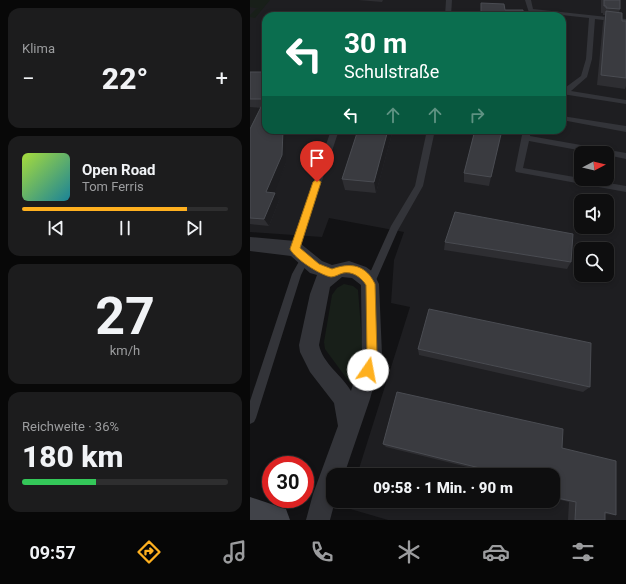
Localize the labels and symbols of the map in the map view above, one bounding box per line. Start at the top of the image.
pin [300,141,334,182]
north arrow [574,146,614,186]
position arrow [347,349,389,391]
speed limit sign: 30 [262,456,314,508]

